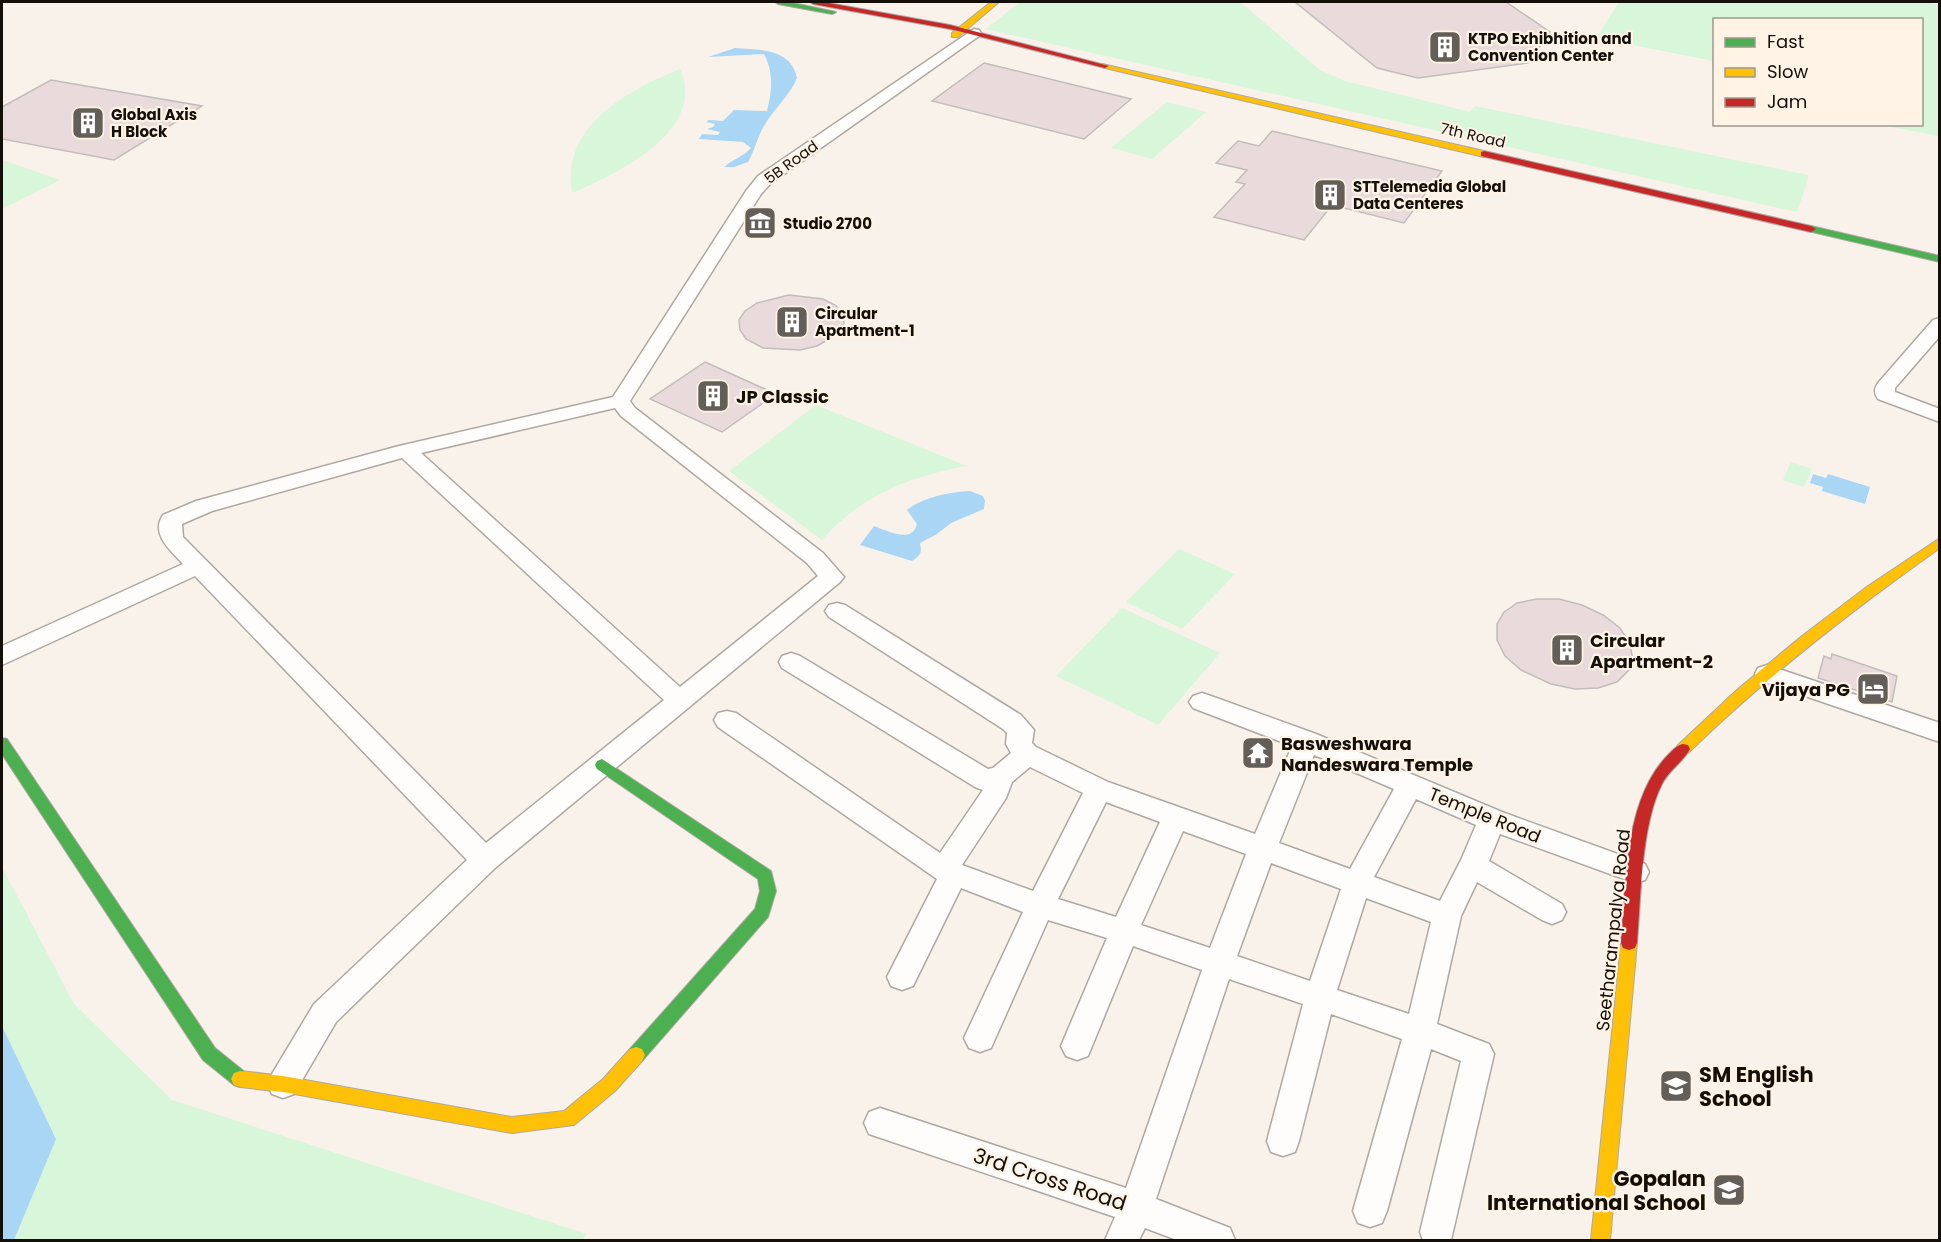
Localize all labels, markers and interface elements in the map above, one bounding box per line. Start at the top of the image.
legend [1713,18,1923,126]
place label: KTPO Exhibhition and Convention Center [1468,28,1632,66]
building icon: KTPO Exhibhition and Convention Center [1427,29,1463,65]
text: Fast [1767,29,1804,54]
text: Slow [1767,59,1809,84]
text: Jam [1767,89,1807,114]
place label: Global Axis H Block [111,104,197,142]
building icon: Global Axis H Block [70,105,106,141]
street label: 7th Road [1438,117,1508,153]
street label: 5B Road [760,135,822,189]
place label: STTelemedia Global Data Centeres [1353,176,1506,214]
building icon: STTelemedia Global Data Centeres [1312,177,1348,213]
museum icon: Studio 2700 [742,205,778,241]
place label: Studio 2700 [783,213,872,234]
place label: Circular Apartment-1 [815,303,915,341]
building icon: Circular Apartment-1 [774,304,810,340]
building icon: JP Classic [695,378,731,414]
place label: JP Classic [736,384,829,409]
place label: Circular Apartment-2 [1590,628,1713,674]
building icon: Circular Apartment-2 [1549,632,1585,668]
hotel icon: Vijaya PG [1855,671,1891,707]
place label: Vijaya PG [1762,677,1850,702]
place label: Basweshwara Nandeswara Temple [1281,731,1473,777]
temple icon: Basweshwara Nandeswara Temple [1240,735,1276,771]
street label: Temple Road [1425,781,1545,849]
street label: Seetharampalya Road [1590,828,1636,1032]
place label: SM English School [1699,1060,1814,1113]
school or university icon: SM English School [1658,1068,1694,1104]
street label: 3rd Cross Road [970,1141,1130,1217]
place label: Gopalan International School [1487,1164,1706,1217]
school or university icon: Gopalan International School [1711,1172,1747,1208]

